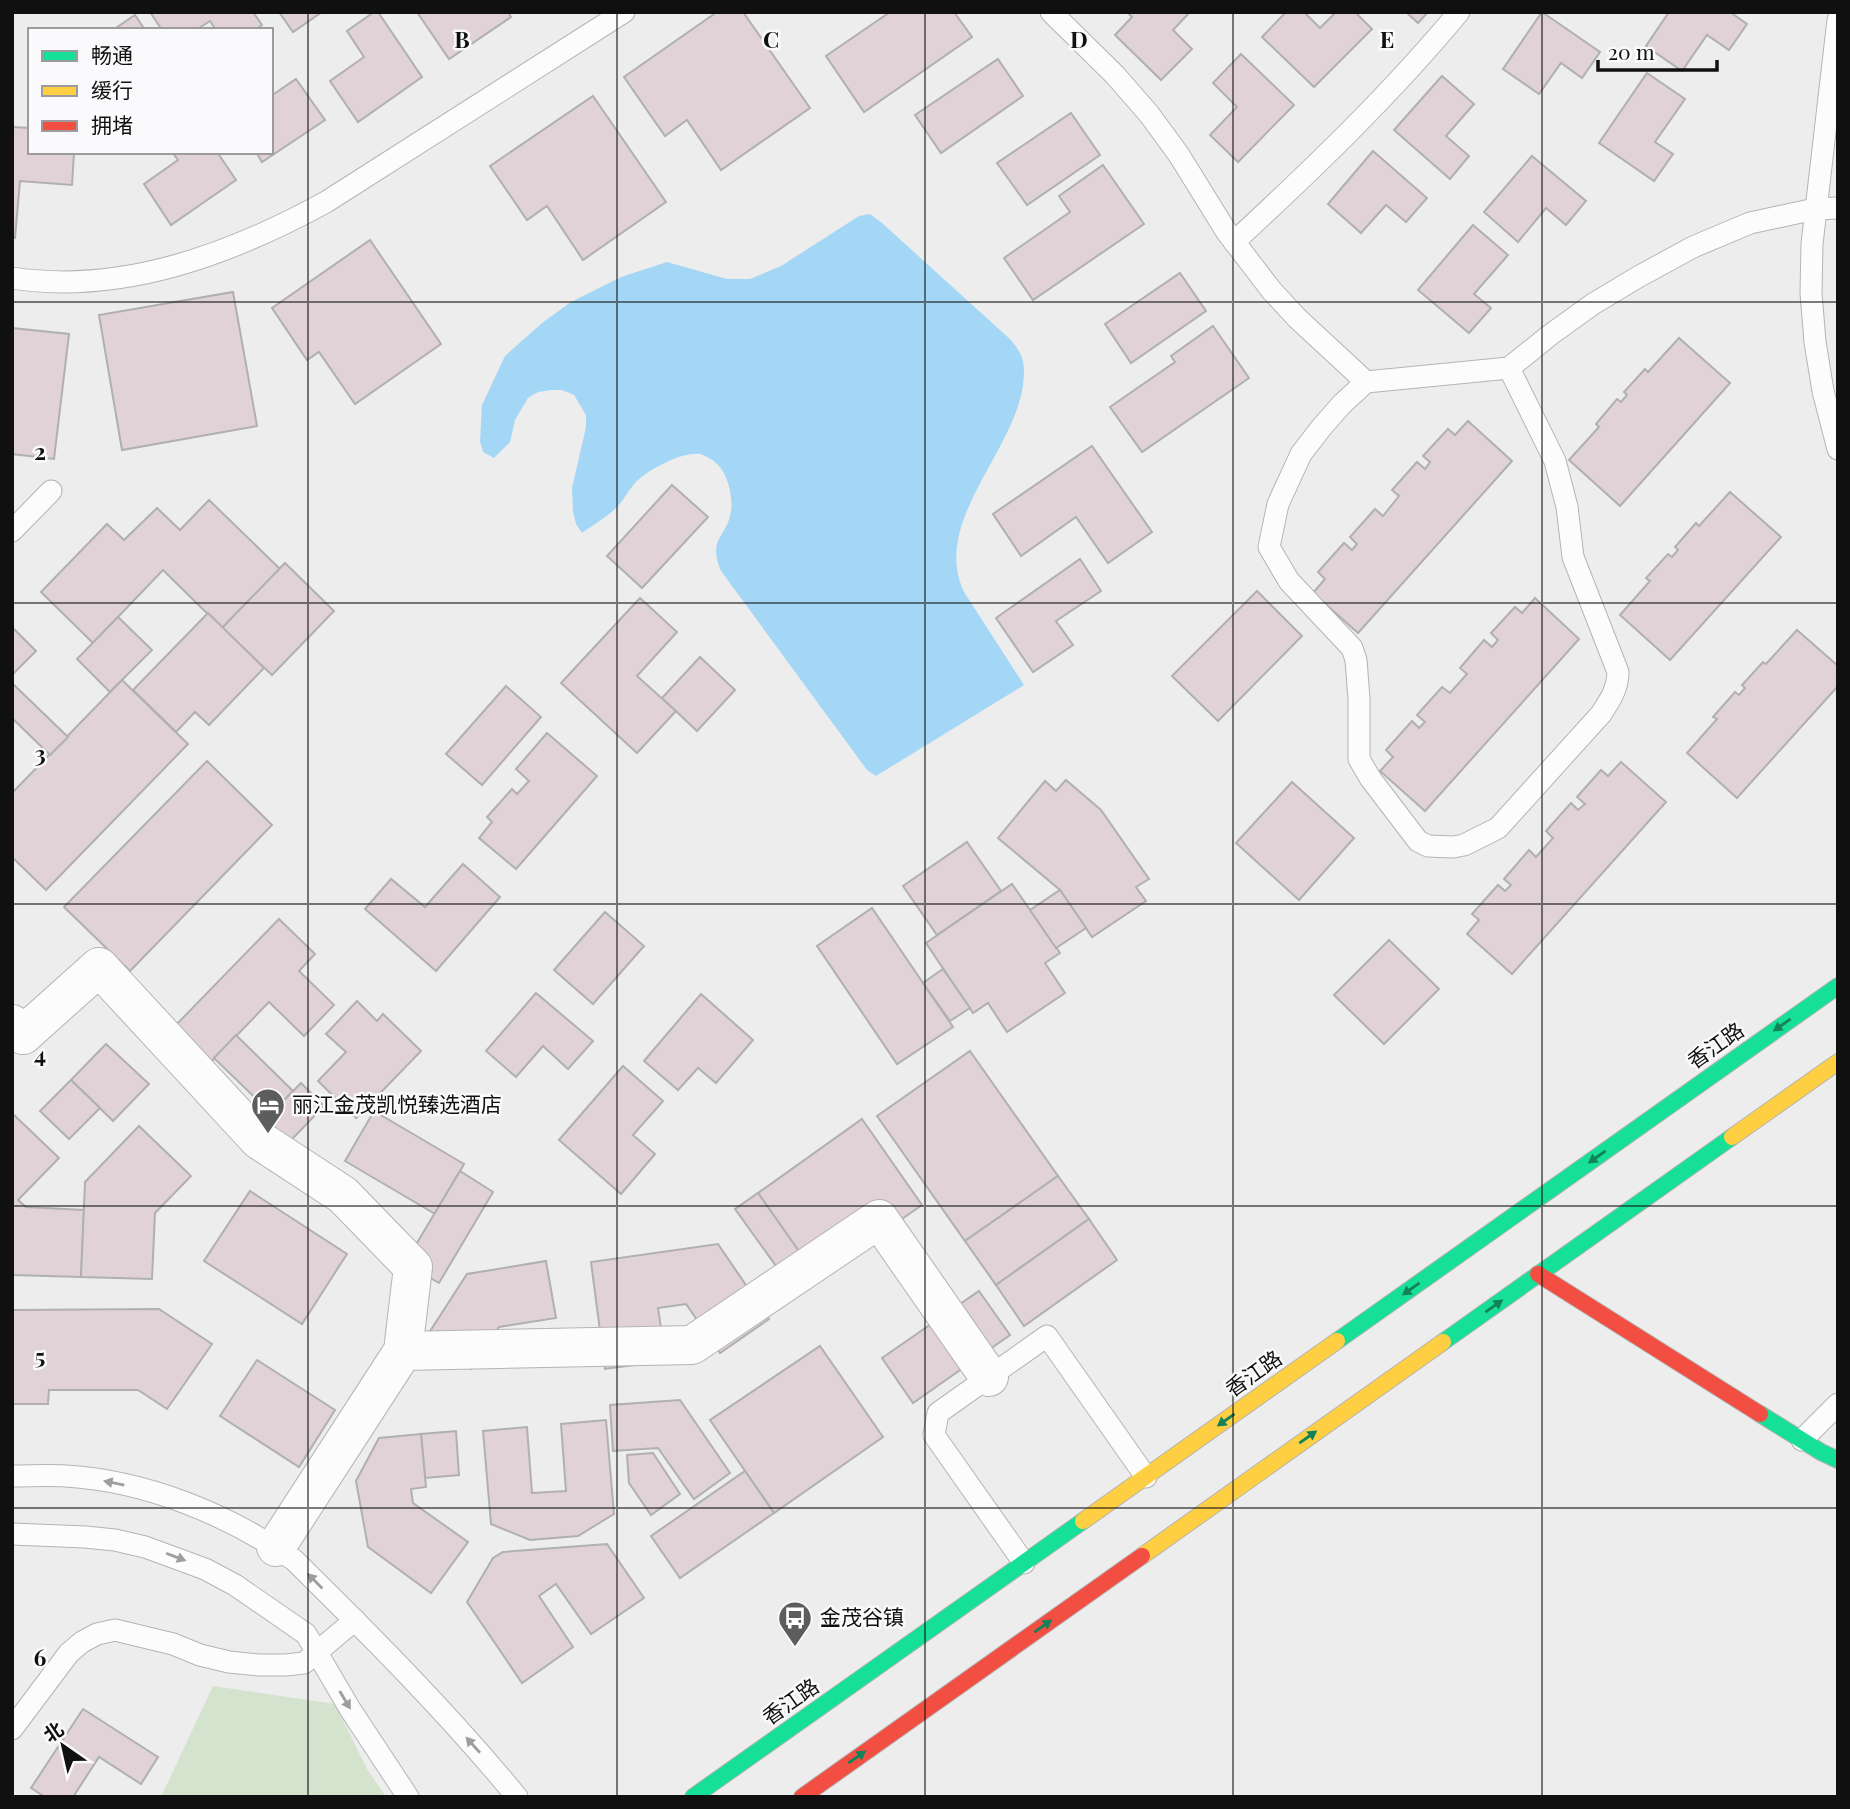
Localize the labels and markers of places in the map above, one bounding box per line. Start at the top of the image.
hotel icon: 丽江金茂凯悦臻选酒店 [249,1086,287,1135]
place label: 丽江金茂凯悦臻选酒店 [292,1089,502,1117]
bus stop icon: 金茂谷镇 [776,1599,814,1648]
place label: 金茂谷镇 [820,1602,904,1630]

